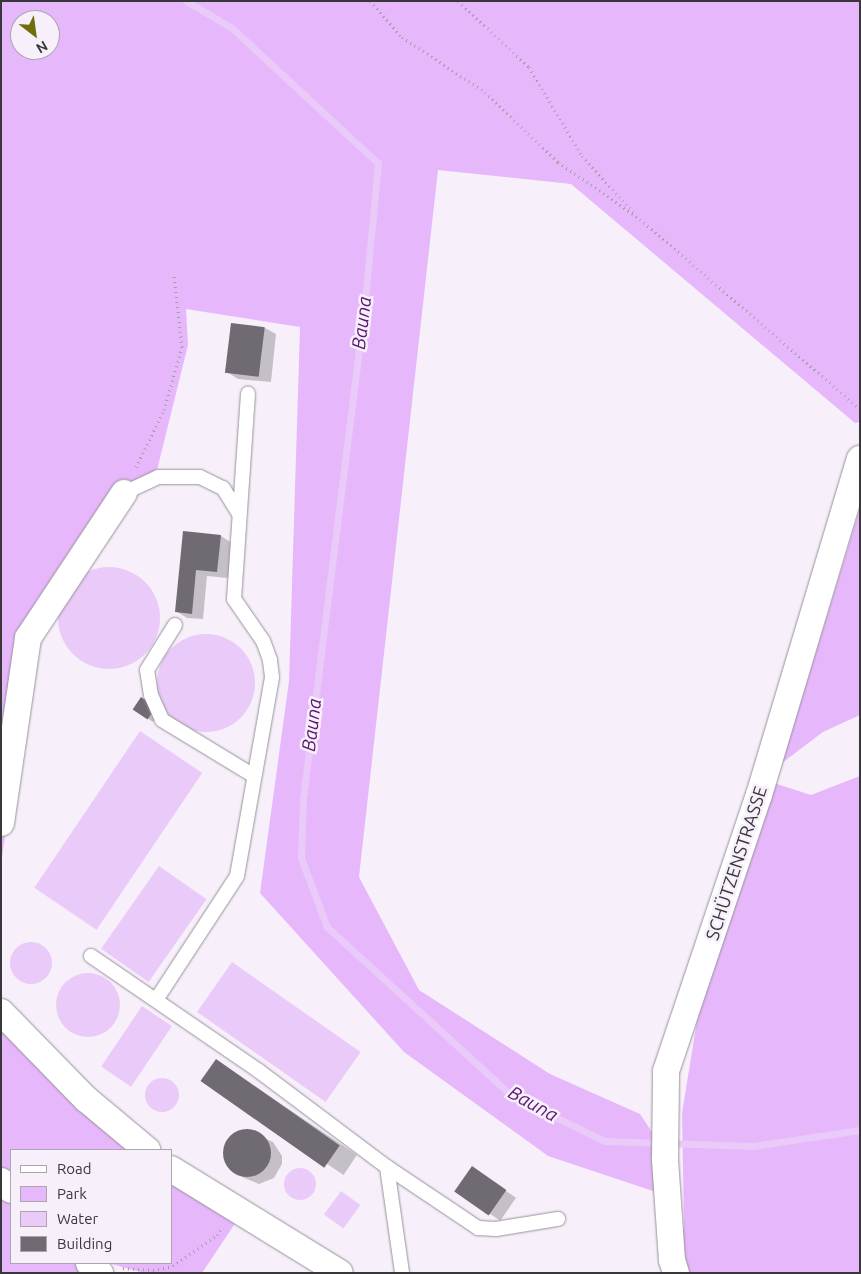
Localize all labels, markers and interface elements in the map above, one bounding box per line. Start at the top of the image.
north arrow [10,10,60,60]
text: N [33,38,51,57]
water label: Bauna [347,295,377,351]
water label: Bauna [297,697,327,753]
street label: SCHÜTZENSTRASSE [701,783,771,943]
water label: Bauna [504,1081,562,1127]
legend [10,1149,172,1264]
text: Road [57,1160,92,1177]
text: Park [57,1185,87,1202]
text: Water [57,1210,98,1227]
text: Building [57,1235,112,1252]

